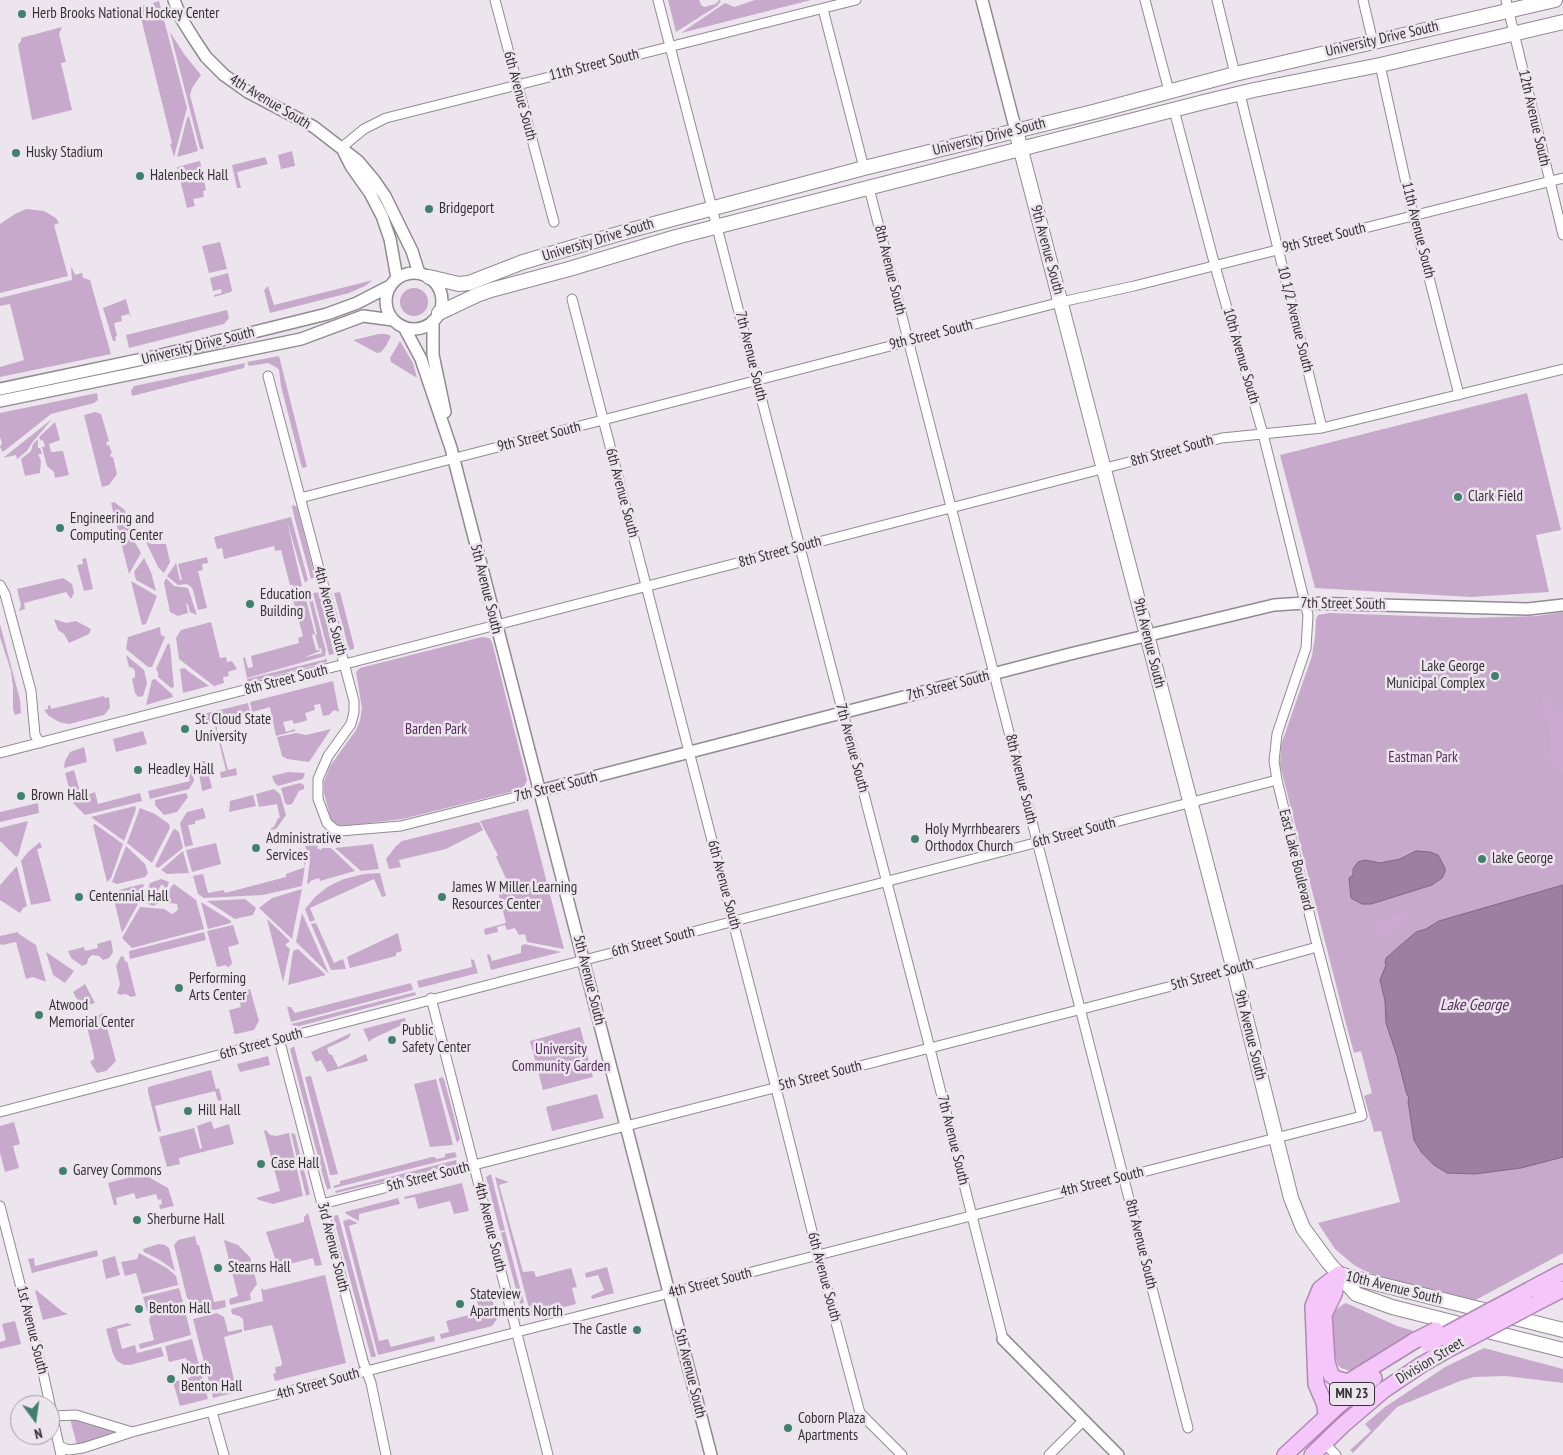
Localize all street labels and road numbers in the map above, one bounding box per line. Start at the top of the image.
street label: University Drive South [1324,17,1440,61]
street label: 11th Street South [547,45,641,85]
street label: 6th Avenue South [499,49,541,143]
street label: 12th Avenue South [1514,68,1554,168]
street label: 4th Avenue South [226,71,314,133]
street label: University Drive South [931,114,1047,160]
street label: 11th Avenue South [1397,180,1439,280]
street label: 9th Avenue South [1026,203,1068,297]
street label: University Drive South [540,215,656,265]
street label: 9th Street South [1281,219,1367,257]
street label: 8th Avenue South [870,223,910,317]
street label: 10 1/2 Avenue South [1273,264,1317,374]
street label: 10th Avenue South [1219,306,1263,406]
street label: 7th Avenue South [731,309,771,403]
street label: 9th Street South [888,316,974,354]
street label: University Drive South [140,323,256,369]
street label: 9th Street South [496,418,582,456]
street label: 8th Street South [1129,431,1215,471]
street label: 6th Avenue South [601,446,643,540]
street label: 8th Street South [737,532,823,572]
street label: 5th Avenue South [466,542,506,636]
street label: 4th Avenue South [309,564,351,658]
street label: 7th Street South [1300,594,1386,614]
street label: 9th Avenue South [1129,596,1169,690]
street label: 8th Street South [243,661,329,699]
street label: 7th Street South [905,667,991,705]
street label: 7th Avenue South [831,701,873,795]
street label: 8th Avenue South [1001,732,1041,826]
street label: 7th Street South [513,768,599,806]
street label: East Lake Boulevard [1275,807,1317,913]
street label: 6th Street South [1031,814,1117,852]
street label: 6th Avenue South [703,838,745,932]
street label: 6th Street South [610,923,696,961]
street label: 5th Avenue South [569,933,609,1027]
street label: 5th Street South [1169,955,1255,995]
street label: 9th Avenue South [1230,988,1270,1082]
street label: 6th Street South [218,1024,304,1064]
street label: 5th Street South [777,1057,863,1095]
street label: 7th Avenue South [933,1093,973,1187]
street label: 5th Street South [385,1158,471,1196]
street label: 4th Street South [1059,1163,1145,1201]
street label: 4th Avenue South [470,1180,510,1274]
street label: 8th Avenue South [1121,1197,1161,1291]
street label: 3rd Avenue South [313,1200,353,1294]
street label: 6th Avenue South [803,1230,845,1324]
street label: 4th Street South [667,1264,753,1302]
street label: 10th Avenue South [1344,1267,1444,1309]
street label: 1st Avenue South [12,1284,52,1376]
street label: 5th Avenue South [670,1326,710,1420]
street label: Division Street [1393,1334,1467,1388]
street label: 4th Street South [275,1364,361,1404]
road number: MN 23 [1330,1382,1374,1406]

